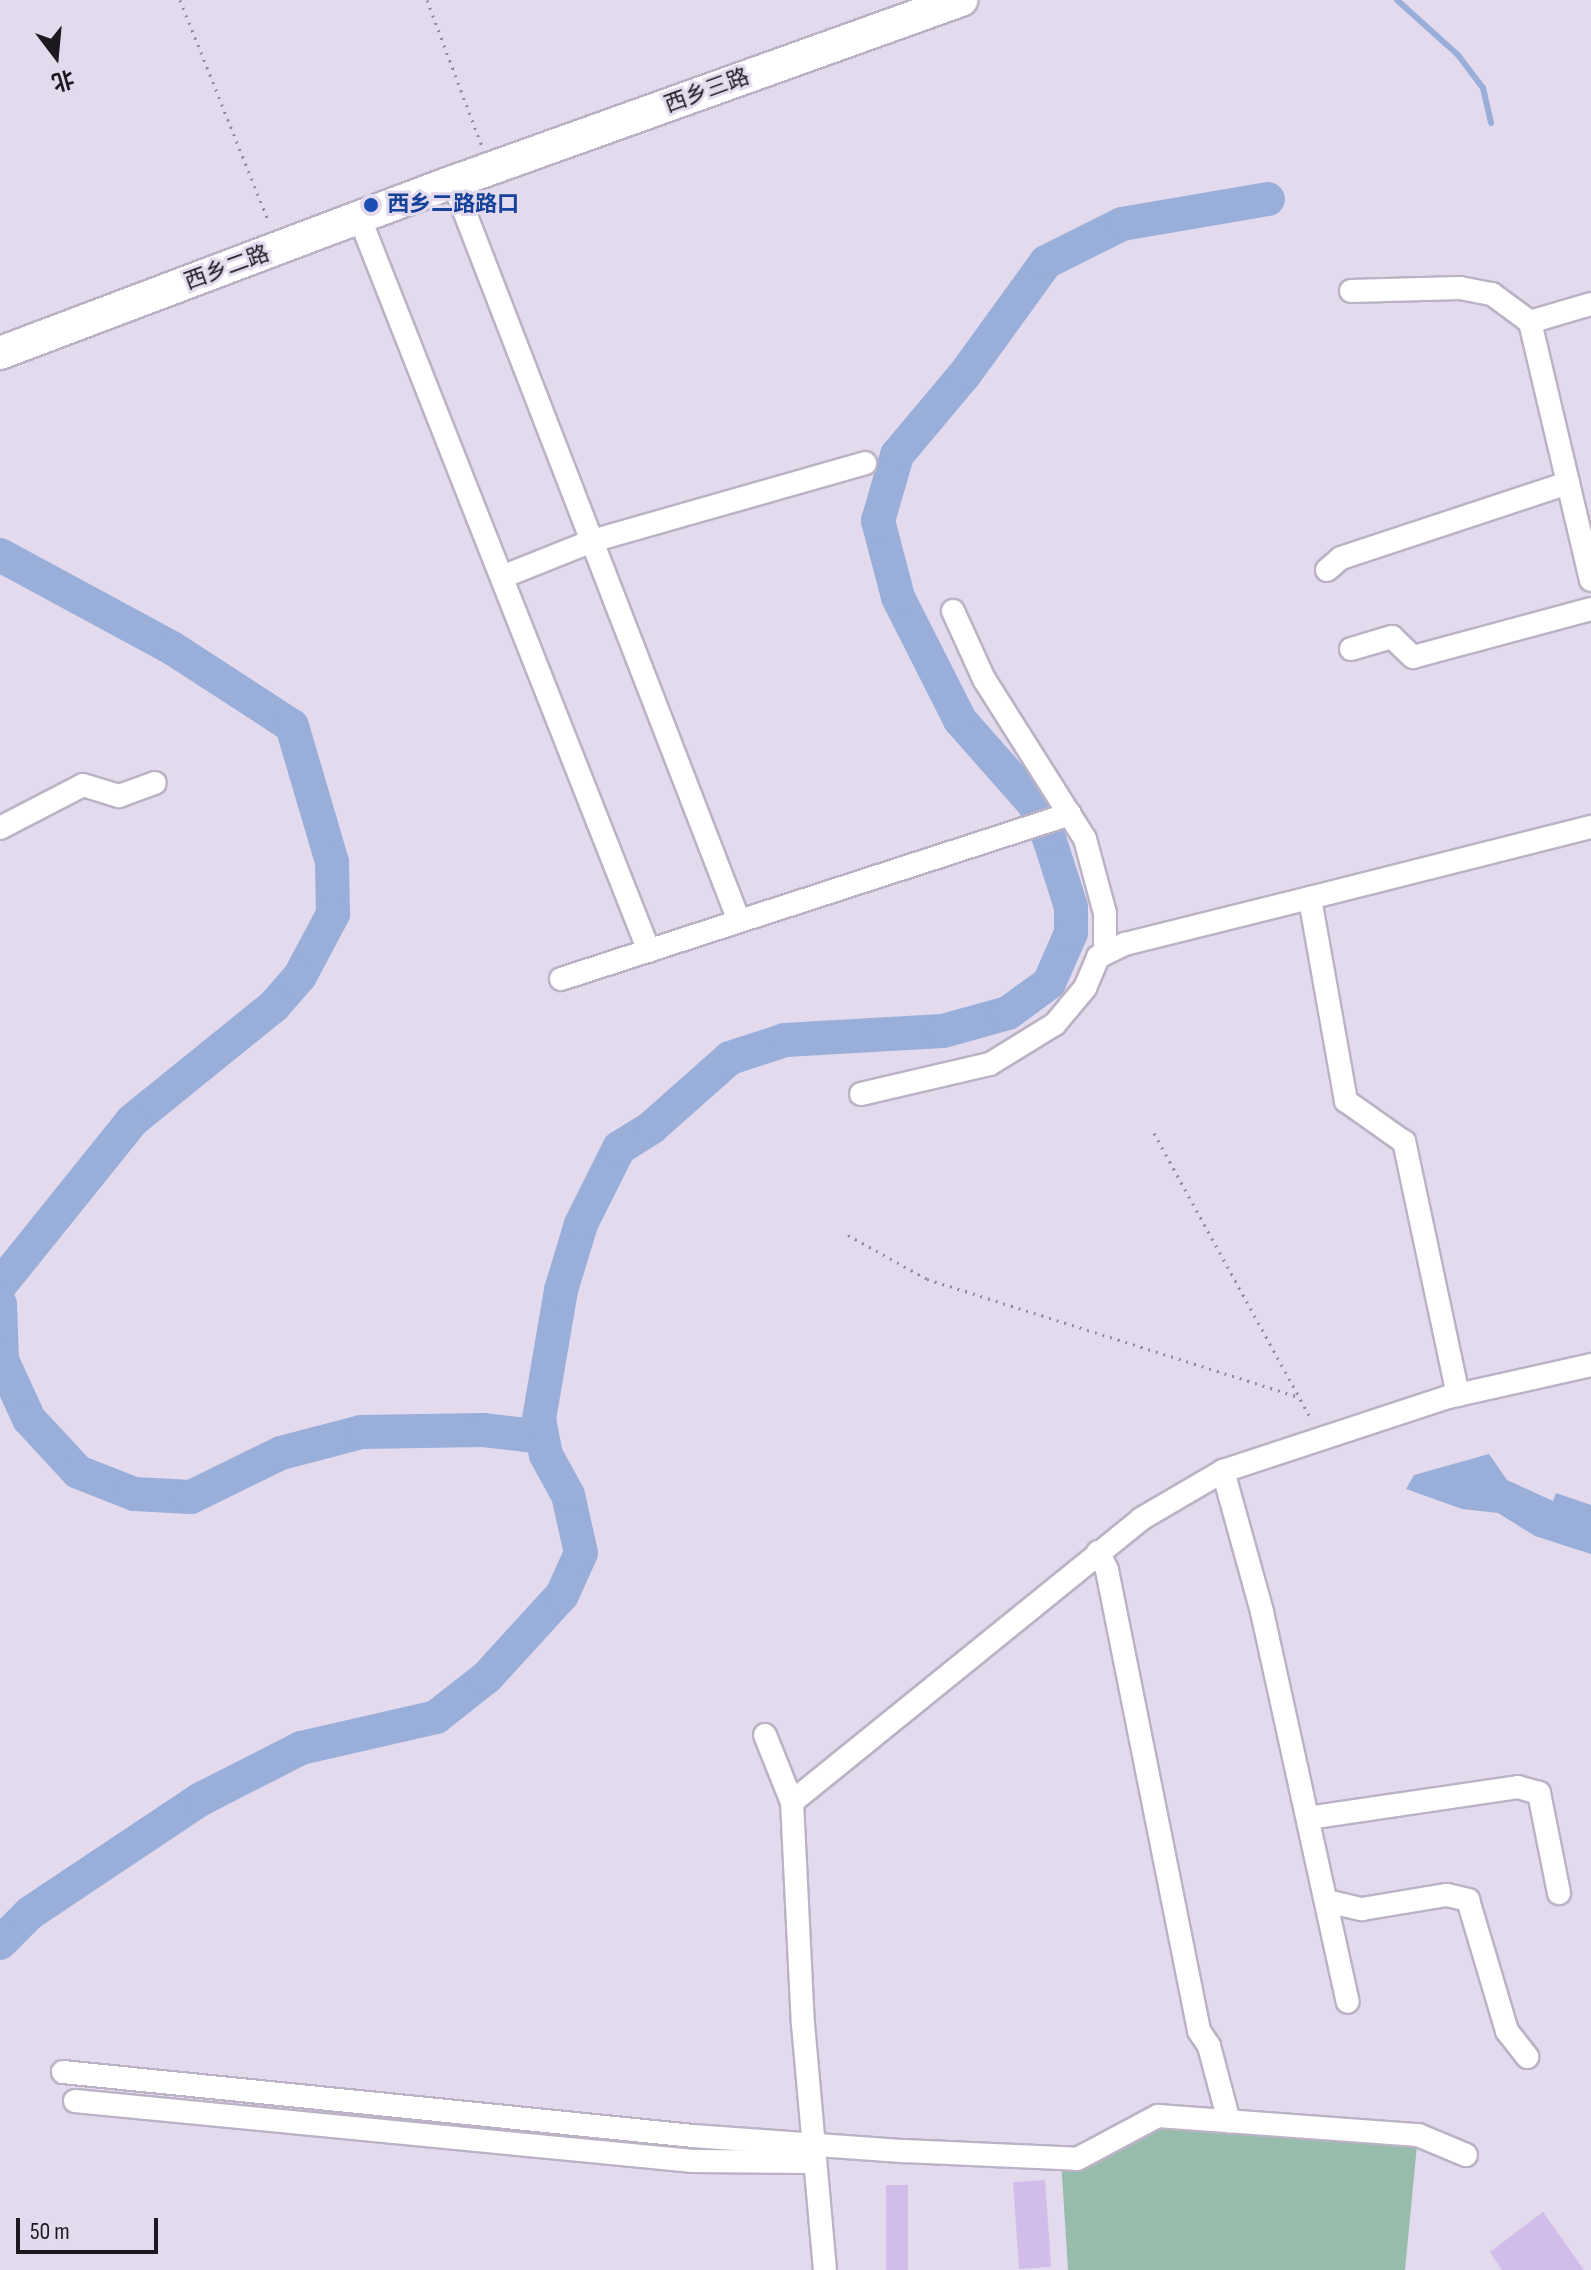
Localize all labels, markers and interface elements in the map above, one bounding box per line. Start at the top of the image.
north arrow [16,16,96,96]
text: 北 [48,64,77,96]
street label: 西乡三路 [661,64,753,118]
place label: 西乡二路路口 [387,192,519,218]
marker: 西乡二路路口 [362,196,380,214]
street label: 西乡二路 [181,241,273,295]
scale bar [20,2202,162,2252]
text: 50 m [30,2217,70,2246]

